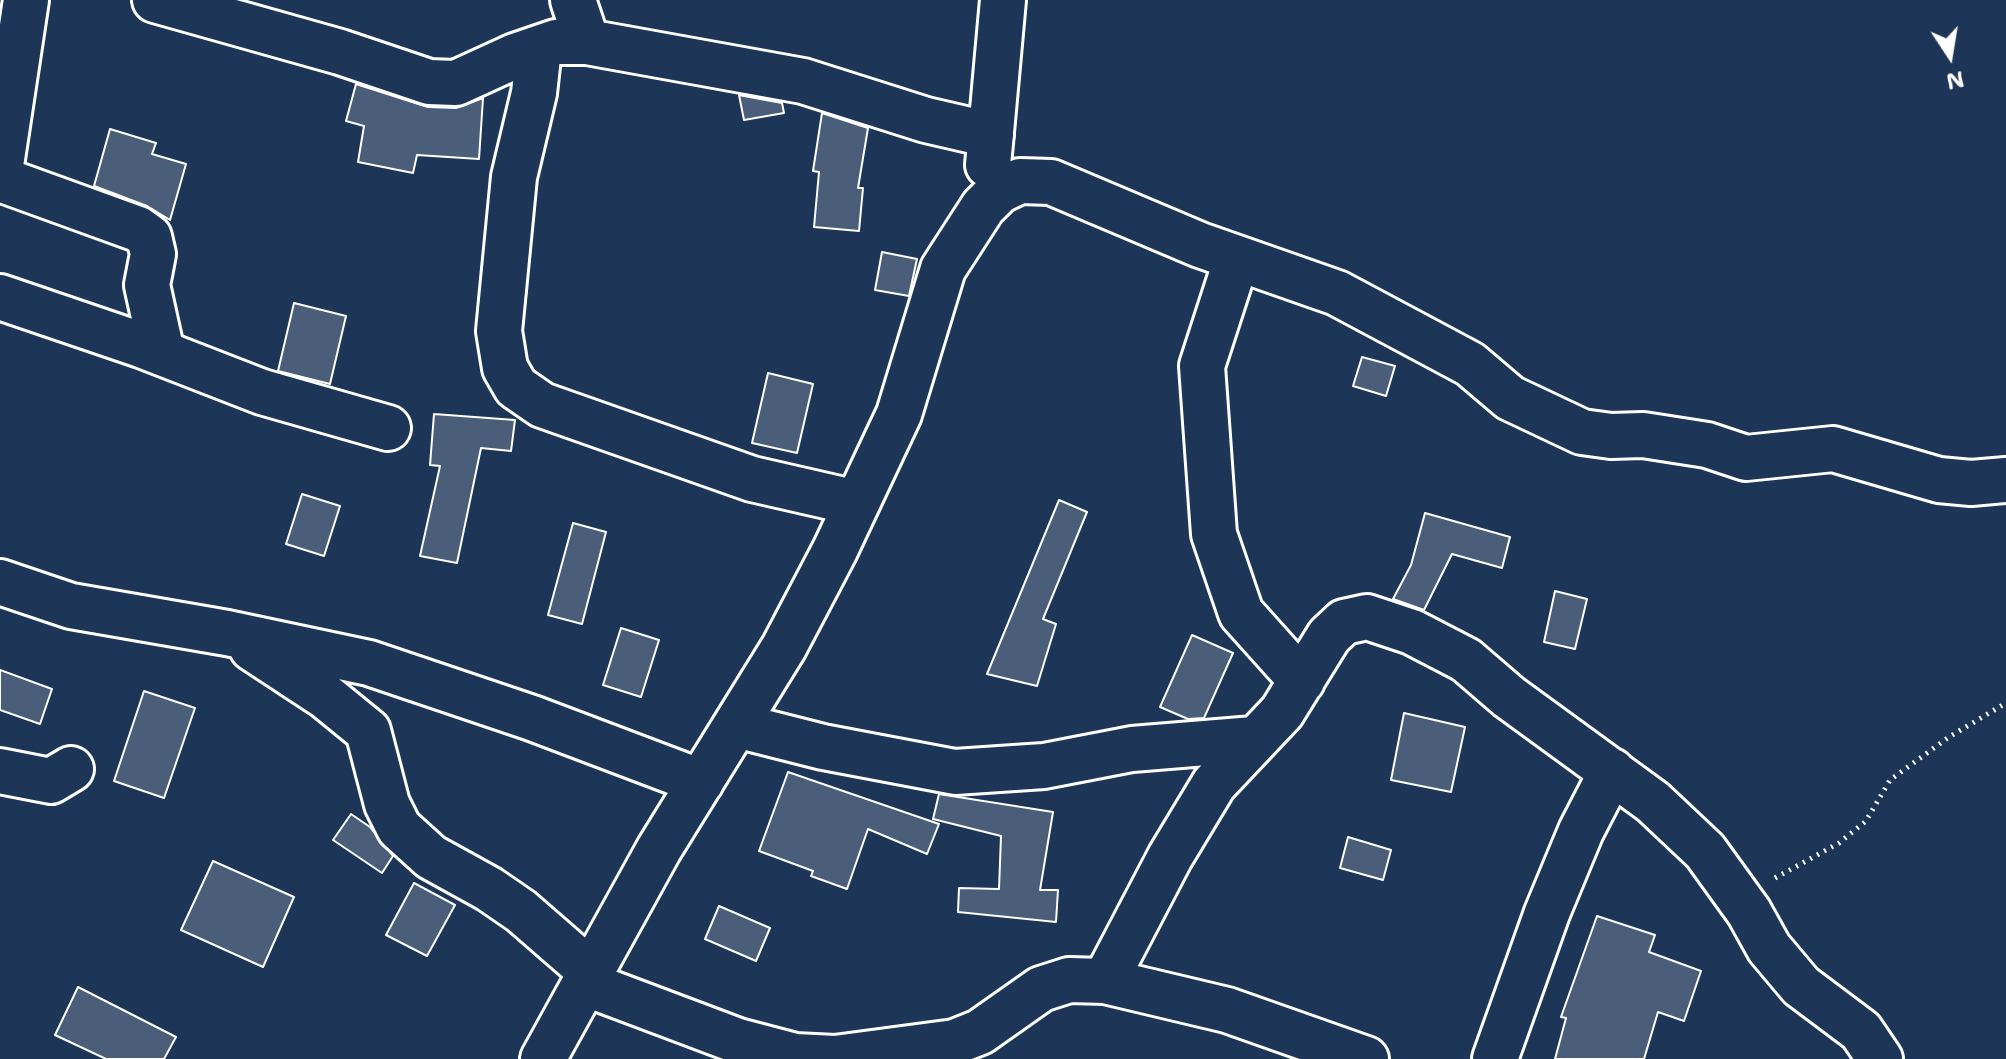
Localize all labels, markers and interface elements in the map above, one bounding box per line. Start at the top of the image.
north arrow [1910,16,1990,96]
text: N [1944,64,1967,96]

